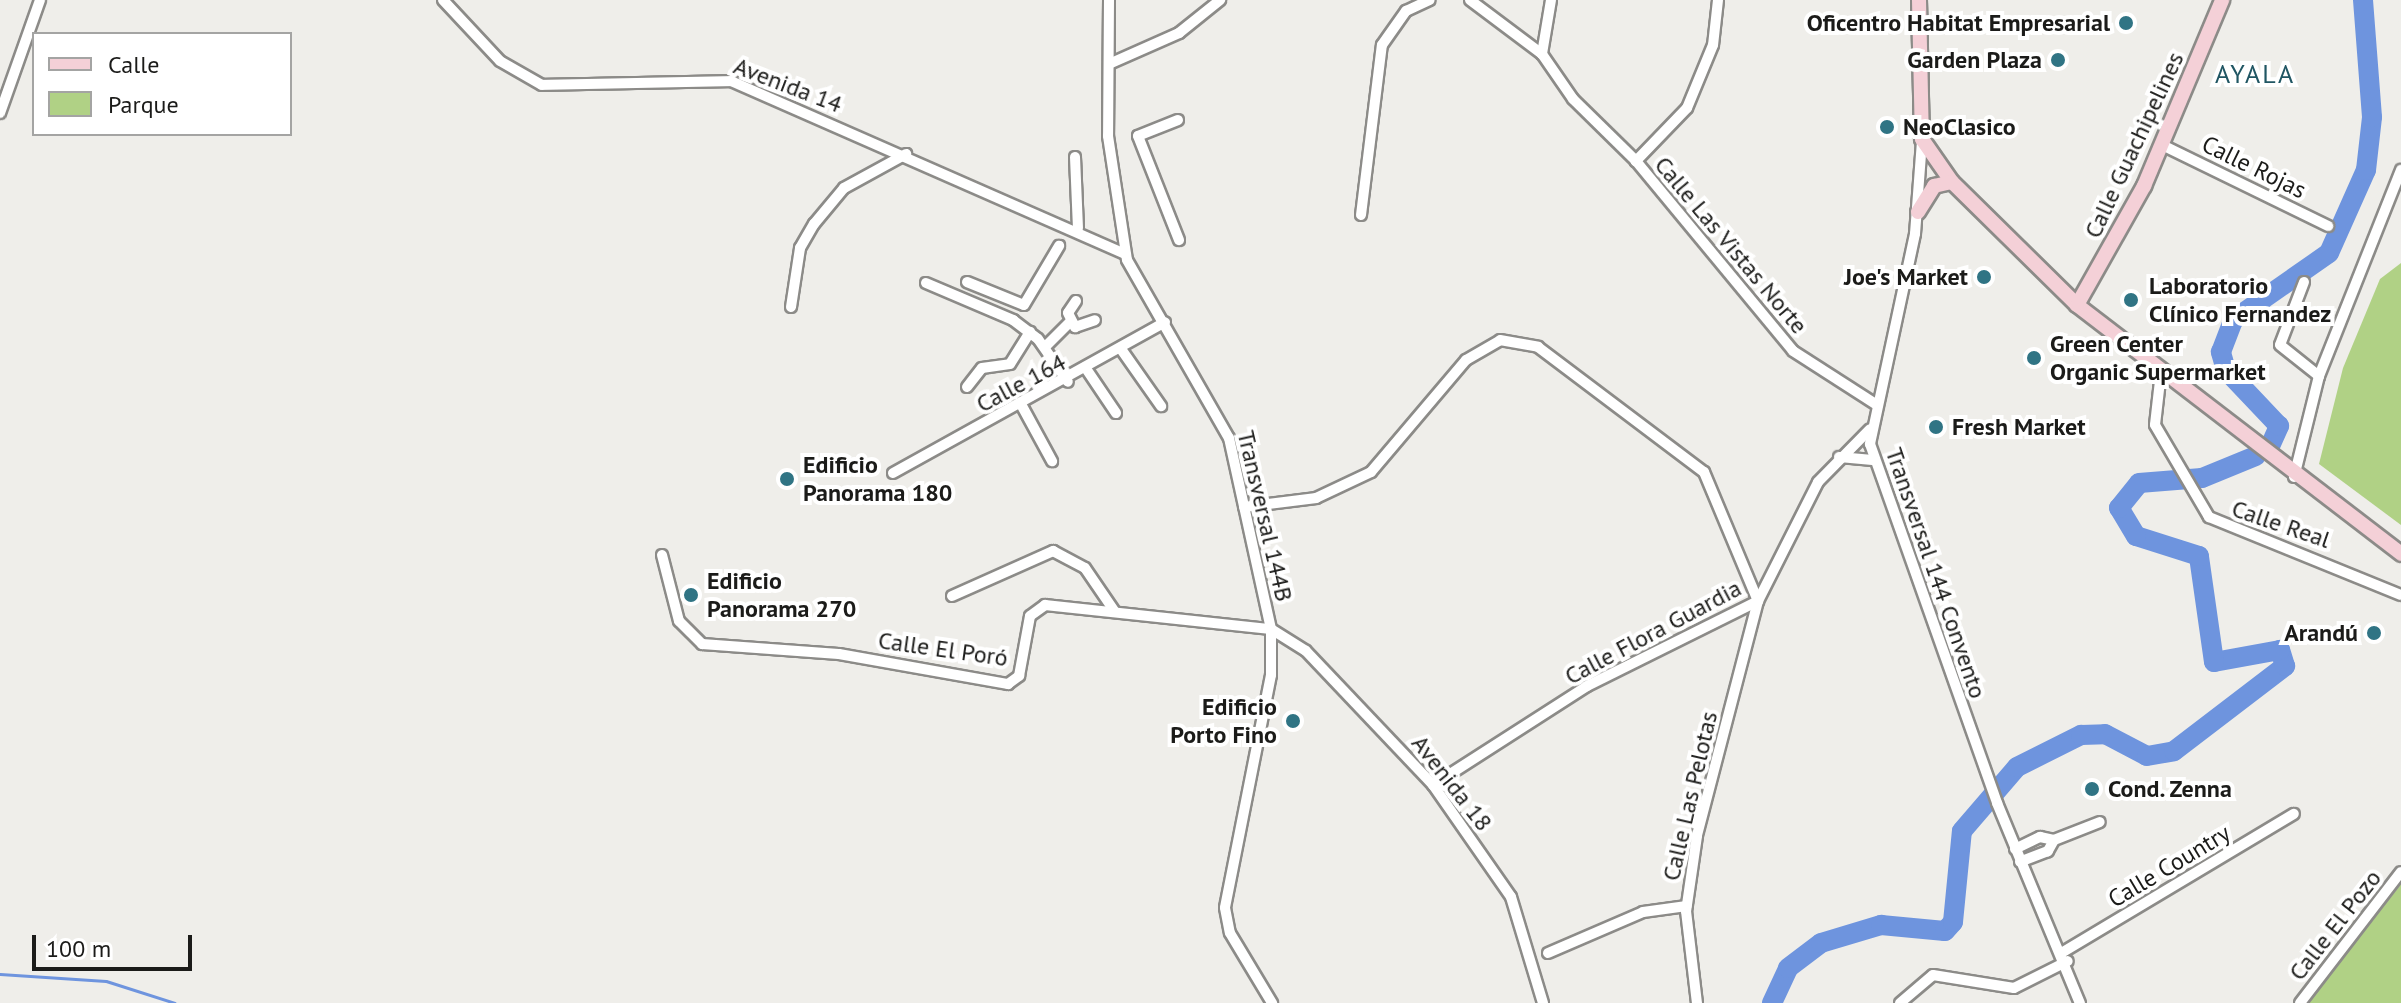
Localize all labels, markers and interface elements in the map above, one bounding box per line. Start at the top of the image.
place label: Oficentro Habitat Empresarial [1807,9,2110,37]
marker: Oficentro Habitat Empresarial [2117,14,2135,32]
legend [32,32,292,136]
place label: Garden Plaza [1907,46,2042,74]
street label: Calle Guachipelines [2078,47,2190,243]
text: Calle [108,49,159,80]
street label: Avenida 14 [730,51,846,119]
marker: Garden Plaza [2049,51,2067,69]
district label: AYALA [2215,58,2295,90]
text: Parque [108,89,179,120]
place label: NeoClasico [1903,113,2016,141]
marker: NeoClasico [1878,118,1896,136]
street label: Calle Rojas [2197,129,2311,205]
street label: Calle Las Vistas Norte [1648,150,1814,340]
place label: Joe's Market [1844,263,1968,291]
marker: Joe's Market [1975,268,1993,286]
place label: Laboratorio Clínico Fernandez [2149,272,2331,328]
marker: Laboratorio Clínico Fernandez [2120,289,2142,311]
place label: Green Center Organic Supermarket [2050,330,2266,386]
street label: Calle 164 [971,348,1071,418]
marker: Green Center Organic Supermarket [2025,349,2043,367]
place label: Fresh Market [1952,413,2086,441]
marker: Fresh Market [1927,418,1945,436]
street label: Transversal 144B [1231,428,1299,604]
street label: Transversal 144 Convento [1880,444,1992,702]
place label: Edificio Panorama 180 [803,451,952,507]
marker: Edificio Panorama 180 [778,470,796,488]
street label: Calle Real [2228,494,2334,554]
place label: Edificio Panorama 270 [707,567,856,623]
street label: Calle Flora Guardia [1560,573,1746,691]
marker: Edificio Panorama 270 [682,586,700,604]
place label: Arandú [2284,619,2358,647]
marker: Arandú [2365,624,2383,642]
street label: Calle El Poró [876,626,1010,672]
place label: Edificio Porto Fino [1170,693,1277,749]
street label: Calle Las Pelotas [1657,709,1723,883]
marker: Edificio Porto Fino [1284,712,1302,730]
street label: Avenida 18 [1406,729,1498,837]
place label: Cond. Zenna [2108,775,2234,803]
marker: Cond. Zenna [2083,780,2101,798]
street label: Calle Country [2103,818,2235,914]
street label: Calle El Pozo [2283,864,2387,986]
scale bar [36,919,196,969]
text: 100 m [46,933,111,964]

